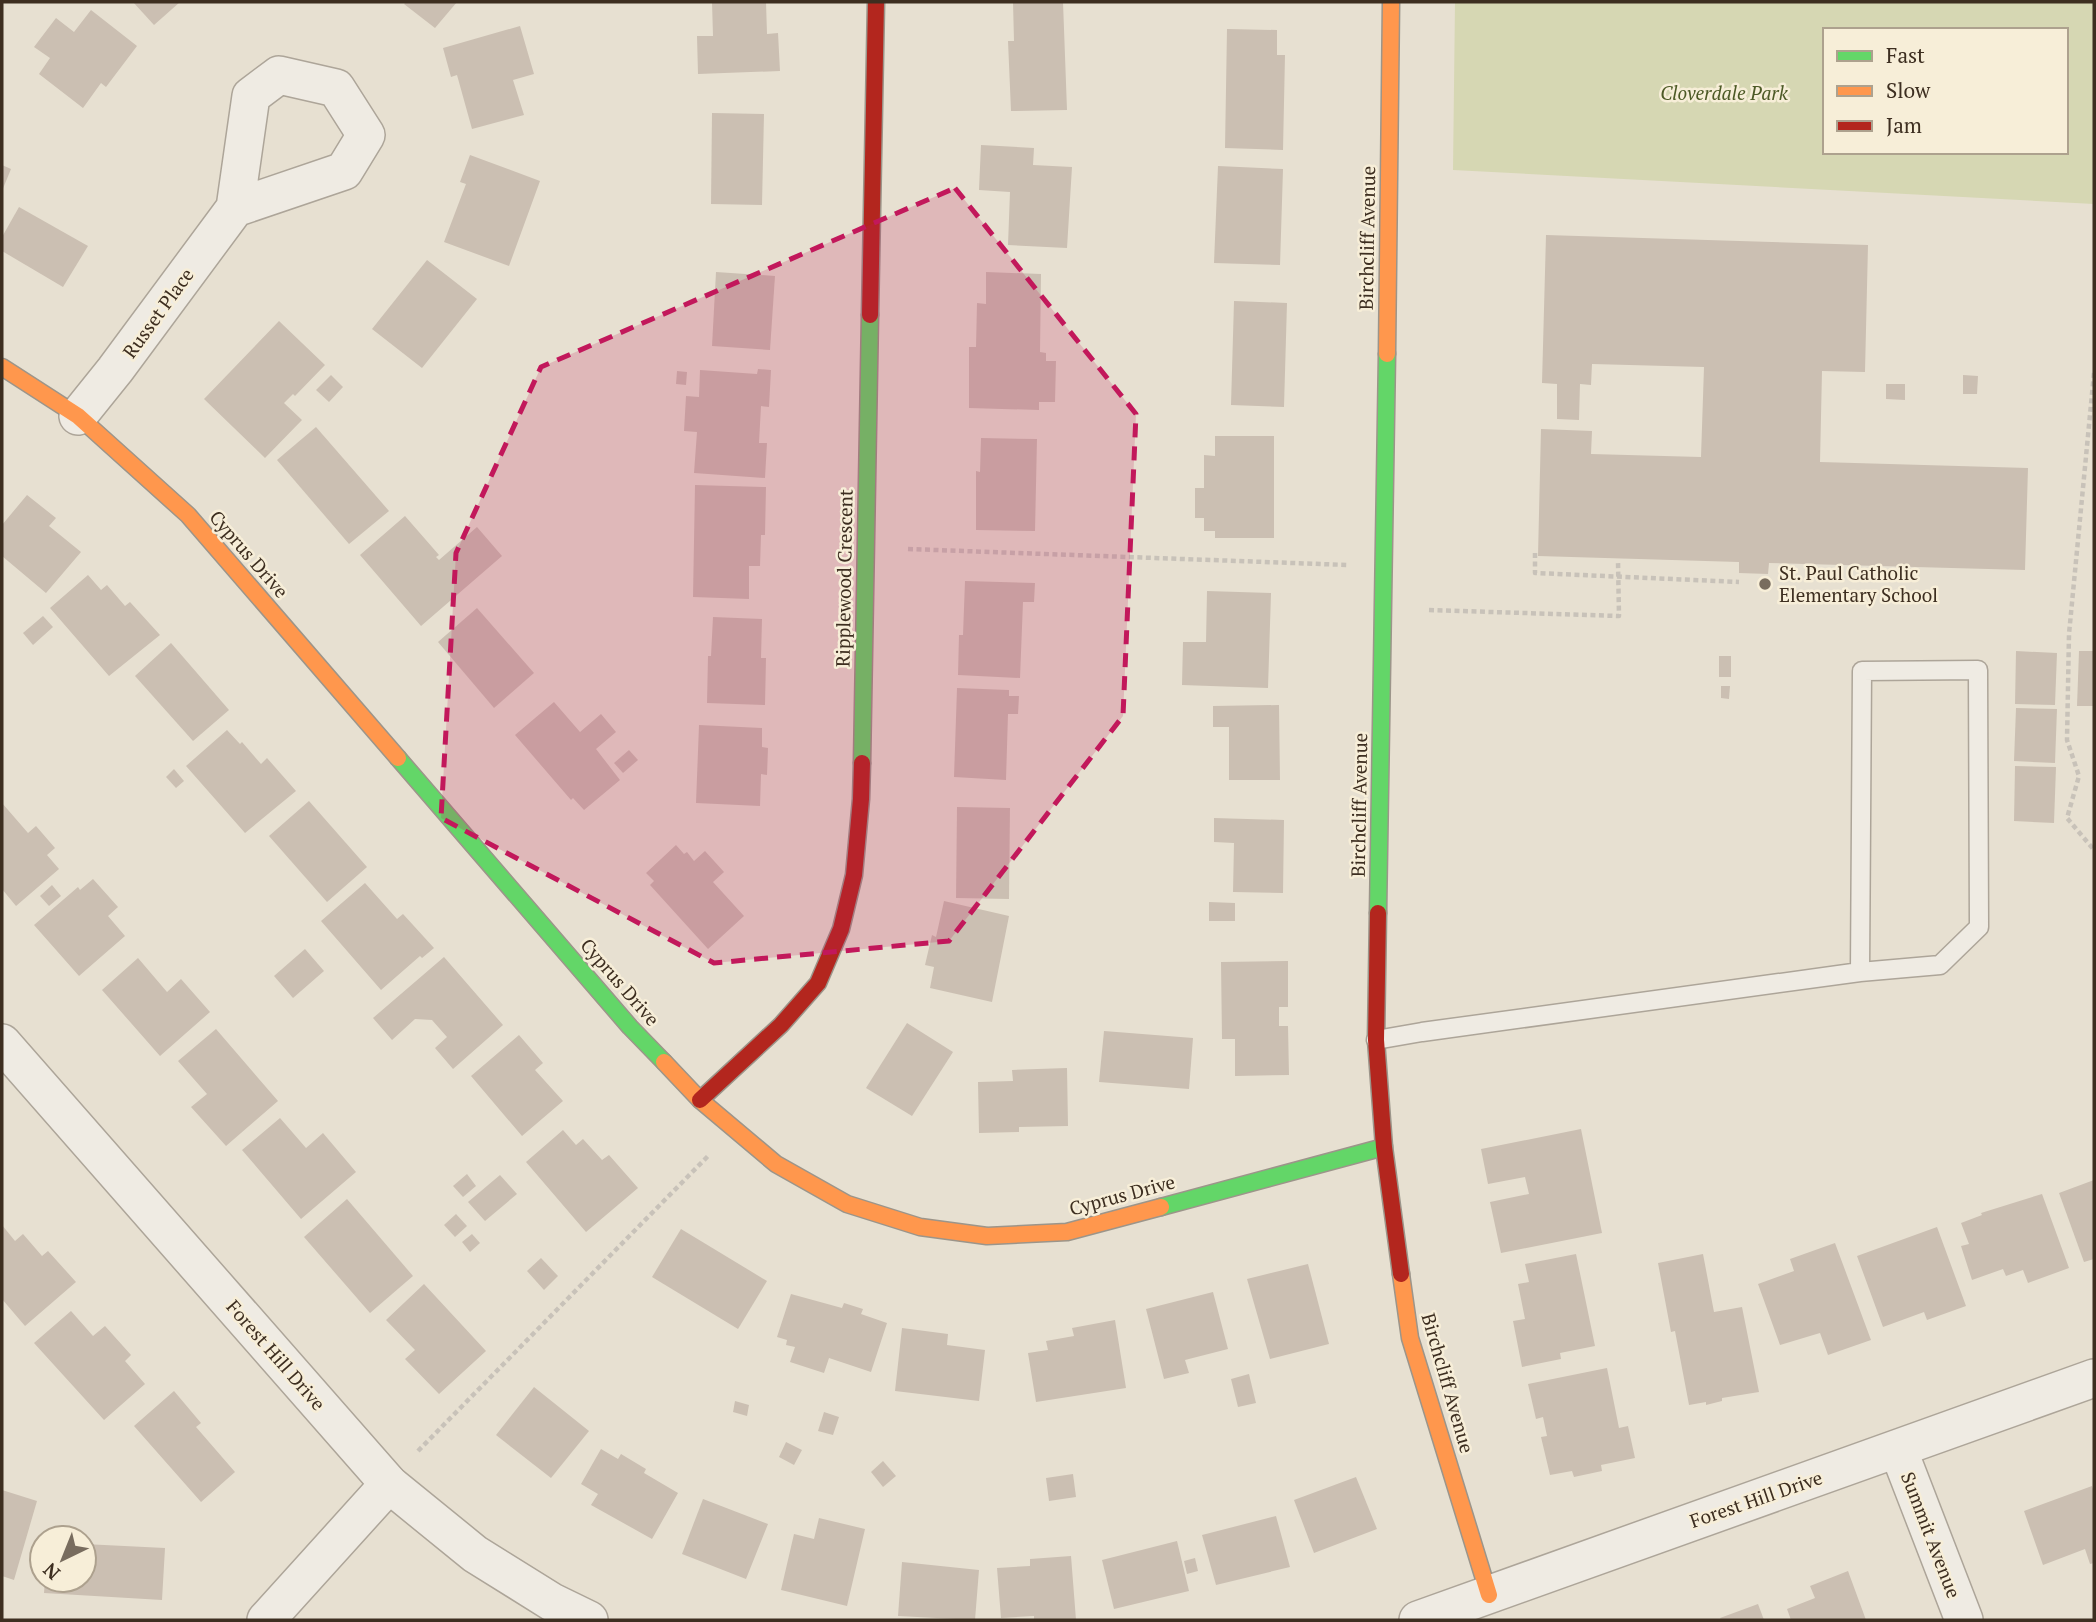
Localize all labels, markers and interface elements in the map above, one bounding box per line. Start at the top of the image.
legend [1823,28,2068,154]
text: Fast [1886,41,1925,69]
text: Slow [1886,76,1931,104]
park label: Cloverdale Park [1660,80,1789,105]
text: Jam [1886,111,1922,139]
street label: Birchcliff Avenue [1353,166,1380,310]
street label: Russet Place [117,263,199,363]
street label: Ripplewood Crescent [829,489,858,667]
street label: Cyprus Drive [204,505,294,603]
place label: St. Paul Catholic Elementary School [1779,560,1938,607]
marker: St. Paul Catholic Elementary School [1757,576,1773,592]
street label: Birchcliff Avenue [1345,733,1372,877]
street label: Cyprus Drive [575,933,665,1031]
street label: Cyprus Drive [1066,1168,1177,1221]
street label: Forest Hill Drive [222,1294,331,1415]
street label: Birchcliff Avenue [1417,1310,1480,1456]
street label: Forest Hill Drive [1686,1464,1825,1533]
street label: Summit Avenue [1896,1468,1967,1601]
north arrow [28,1524,98,1594]
text: N [37,1557,65,1586]

